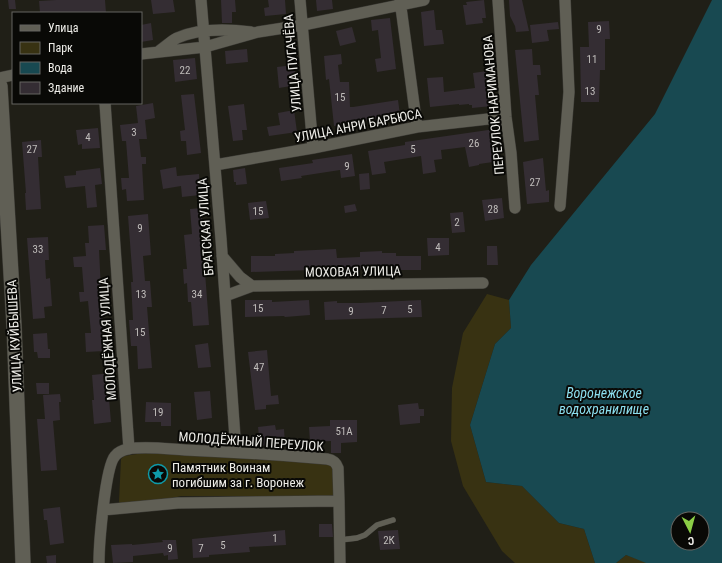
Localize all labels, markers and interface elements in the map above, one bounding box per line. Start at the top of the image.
legend [12,12,142,104]
street label: УЛИЦА ПУГАЧЁВА [281,13,304,112]
text: Улица [48,21,79,35]
house number: 9 [596,23,602,36]
street label: ПЕРЕУЛОК НАРИМАНОВА [480,34,507,175]
text: Парк [48,41,73,55]
house number: 11 [587,53,597,66]
text: Вода [48,61,73,75]
house number: 22 [180,64,190,77]
text: Здание [48,81,85,95]
house number: 13 [585,85,595,98]
house number: 15 [335,91,345,104]
street label: УЛИЦА АНРИ БАРБЮСА [293,106,424,145]
house number: 3 [131,126,137,139]
house number: 4 [85,131,91,144]
house number: 26 [469,137,479,150]
house number: 27 [27,143,37,156]
house number: 5 [410,143,416,156]
house number: 9 [344,160,350,173]
house number: 27 [530,176,540,189]
street label: БРАТСКАЯ УЛИЦА [195,177,216,276]
house number: 28 [488,203,498,216]
house number: 15 [253,205,263,218]
house number: 2 [454,216,460,229]
house number: 9 [137,222,143,235]
house number: 4 [435,241,441,254]
house number: 33 [33,243,43,256]
street label: МОХОВАЯ УЛИЦА [305,263,402,280]
street label: МОЛОДЁЖНАЯ УЛИЦА [96,277,119,401]
street label: УЛИЦА КУЙБЫШЕВА [4,279,25,393]
house number: 13 [136,288,146,301]
house number: 34 [192,288,203,301]
house number: 15 [253,302,263,315]
house number: 5 [407,303,413,316]
house number: 7 [381,304,387,317]
house number: 9 [348,305,354,318]
house number: 15 [135,326,145,339]
house number: 47 [254,361,264,374]
water label: Воронежское водохранилище [559,385,649,417]
house number: 19 [153,406,163,419]
house number: 51А [335,425,353,438]
street label: МОЛОДЁЖНЫЙ ПЕРЕУЛОК [178,429,325,454]
place label: Памятник Воинам погибшим за г. Воронеж [172,460,304,490]
place icon: Памятник Воинам погибшим за г. Воронеж [147,463,169,485]
north arrow [670,511,710,551]
house number: 1 [272,532,278,545]
house number: 2К [383,534,396,547]
text: С [687,534,695,547]
house number: 5 [220,539,226,552]
house number: 9 [167,542,173,555]
house number: 7 [198,542,204,555]

